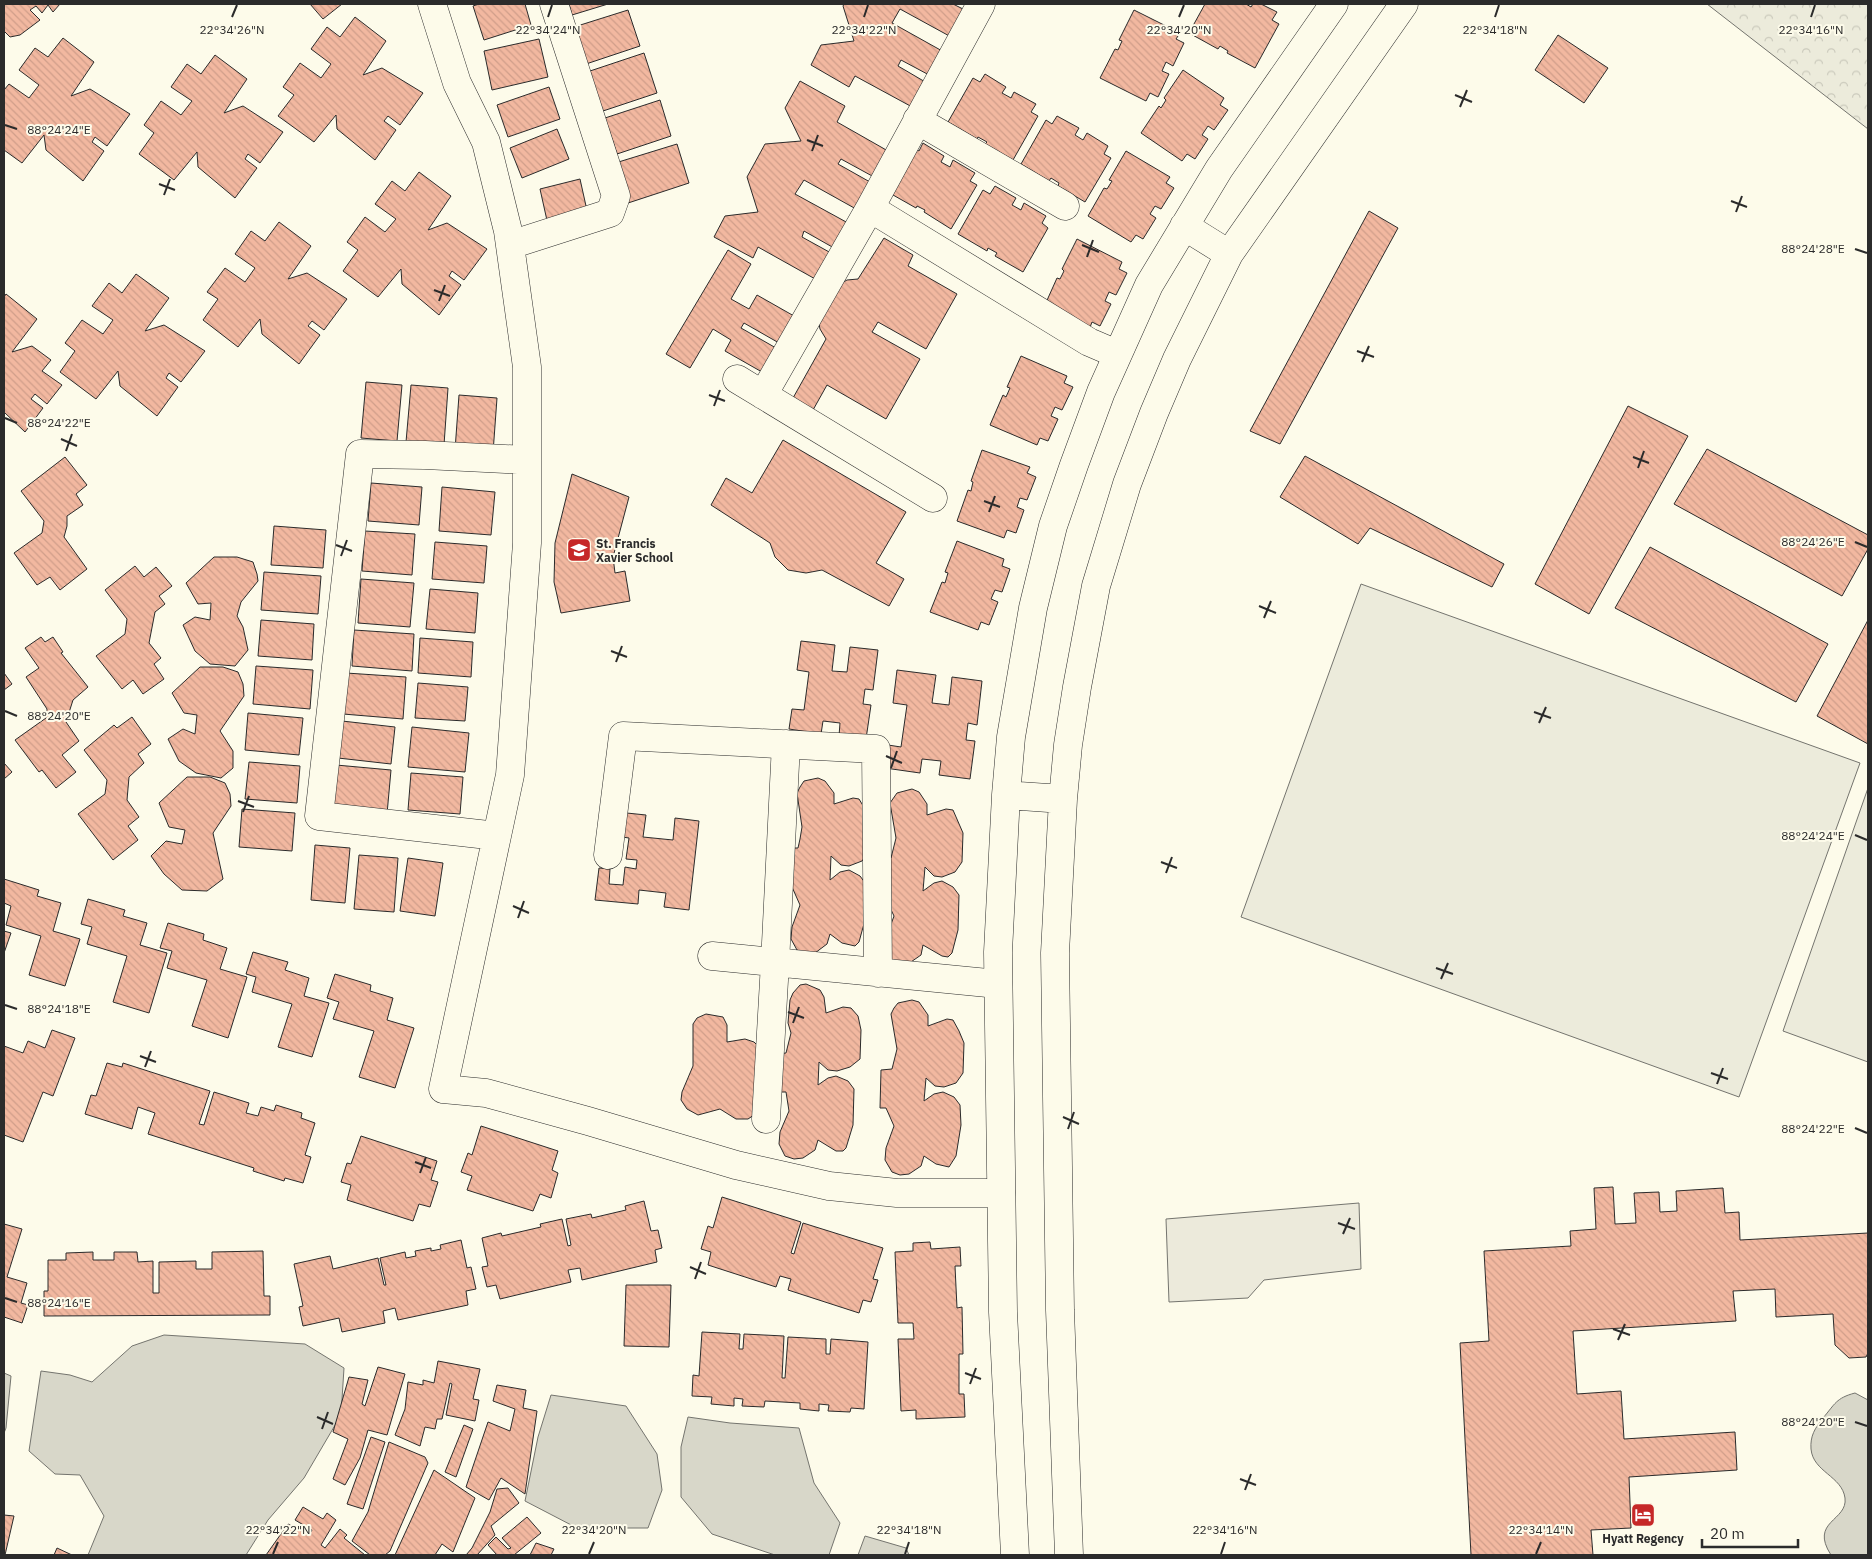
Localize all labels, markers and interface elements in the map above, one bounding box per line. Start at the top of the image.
text: 22°34'26"N [199,22,265,37]
text: 22°34'24"N [515,22,581,37]
text: 22°34'22"N [831,22,897,37]
text: 22°34'20"N [1146,22,1212,37]
text: 22°34'18"N [1462,22,1528,37]
text: 22°34'16"N [1778,22,1844,37]
text: 88°24'24"E [27,122,91,137]
text: 88°24'28"E [1781,241,1845,256]
text: 88°24'22"E [27,415,91,430]
text: 88°24'26"E [1781,534,1845,549]
place label: St. Francis Xavier School [596,536,673,565]
school or university icon: St. Francis Xavier School [566,537,592,563]
text: 88°24'20"E [27,708,91,723]
text: 88°24'24"E [1781,828,1845,843]
text: 88°24'18"E [27,1001,91,1016]
text: 88°24'22"E [1781,1121,1845,1136]
text: 88°24'16"E [27,1295,91,1310]
text: 88°24'20"E [1781,1414,1845,1429]
hotel icon: Hyatt Regency [1630,1502,1656,1528]
scale bar [1702,1516,1798,1548]
text: 22°34'22"N [245,1522,311,1537]
text: 22°34'20"N [561,1522,627,1537]
text: 22°34'18"N [876,1522,942,1537]
text: 22°34'16"N [1192,1522,1258,1537]
text: 22°34'14"N [1508,1522,1574,1537]
text: 20 m [1710,1524,1745,1543]
place label: Hyatt Regency [1602,1531,1684,1546]

